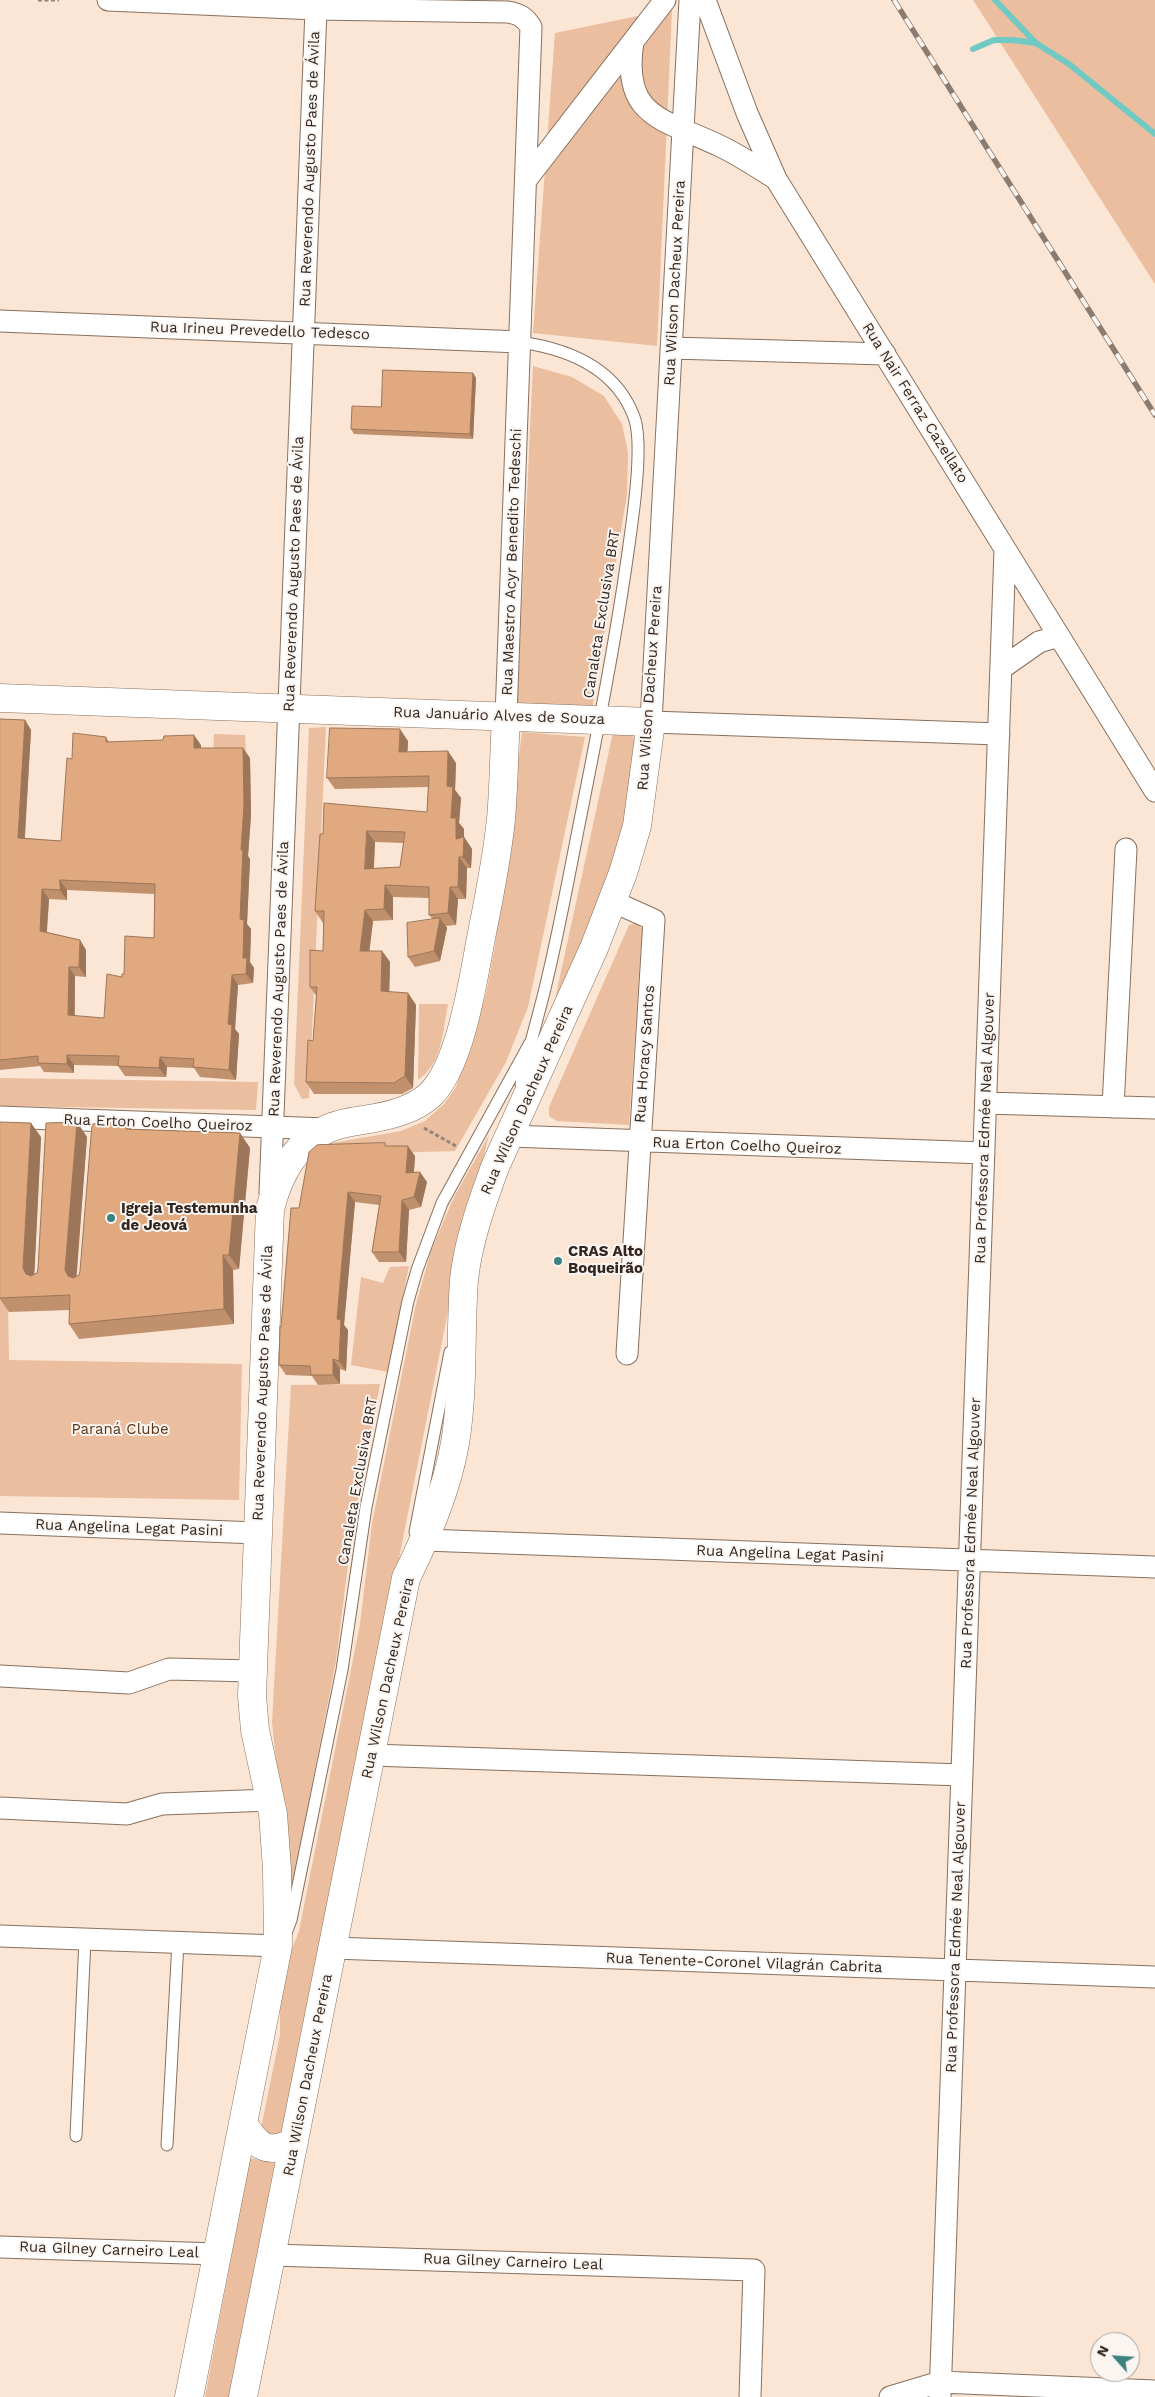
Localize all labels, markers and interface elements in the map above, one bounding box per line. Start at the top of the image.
street label: Rua Reverendo Augusto Paes de Ávila [296,31,324,307]
street label: Rua Wilson Dacheux Pereira [661,180,689,386]
street label: Rua Irineu Prevedello Tedesco [150,318,370,344]
street label: Rua Nair Ferraz Cazellato [858,319,972,487]
street label: Rua Maestro Acyr Benedito Tedeschi [498,428,526,696]
street label: Rua Reverendo Augusto Paes de Ávila [280,436,308,712]
street label: Canaleta Exclusiva BRT [580,528,624,700]
street label: Rua Wilson Dacheux Pereira [634,585,666,791]
street label: Rua Januário Alves de Souza [393,703,605,729]
street label: Rua Reverendo Augusto Paes de Ávila [265,841,293,1117]
street label: Rua Horacy Santos [631,984,659,1124]
street label: Rua Professora Edmée Neal Algouver [971,992,999,1264]
street label: Rua Wilson Dacheux Pereira [477,1002,577,1198]
street label: Rua Erton Coelho Queiroz [63,1111,253,1135]
street label: Rua Erton Coelho Queiroz [652,1134,842,1158]
place label: Igreja Testemunha de Jeová [121,1200,257,1235]
marker: Igreja Testemunha de Jeová [105,1212,117,1224]
place label: CRAS Alto Boqueirão [568,1243,643,1278]
street label: Rua Reverendo Augusto Paes de Ávila [249,1245,277,1521]
marker: CRAS Alto Boqueirão [552,1255,564,1267]
street label: Canaleta Exclusiva BRT [334,1395,382,1567]
street label: Rua Professora Edmée Neal Algouver [957,1397,985,1669]
park label: Paraná Clube [71,1421,169,1439]
street label: Rua Angelina Legat Pasini [35,1516,223,1540]
street label: Rua Angelina Legat Pasini [696,1542,884,1566]
street label: Rua Wilson Dacheux Pereira [358,1576,418,1780]
street label: Rua Professora Edmée Neal Algouver [942,1801,970,2073]
street label: Rua Tenente-Coronel Vilagrán Cabrita [605,1949,883,1977]
street label: Rua Wilson Dacheux Pereira [280,1972,336,2178]
street label: Rua Gilney Carneiro Leal [19,2238,199,2262]
street label: Rua Gilney Carneiro Leal [423,2250,603,2274]
north arrow [1090,2332,1140,2382]
text: N [1093,2343,1112,2359]

